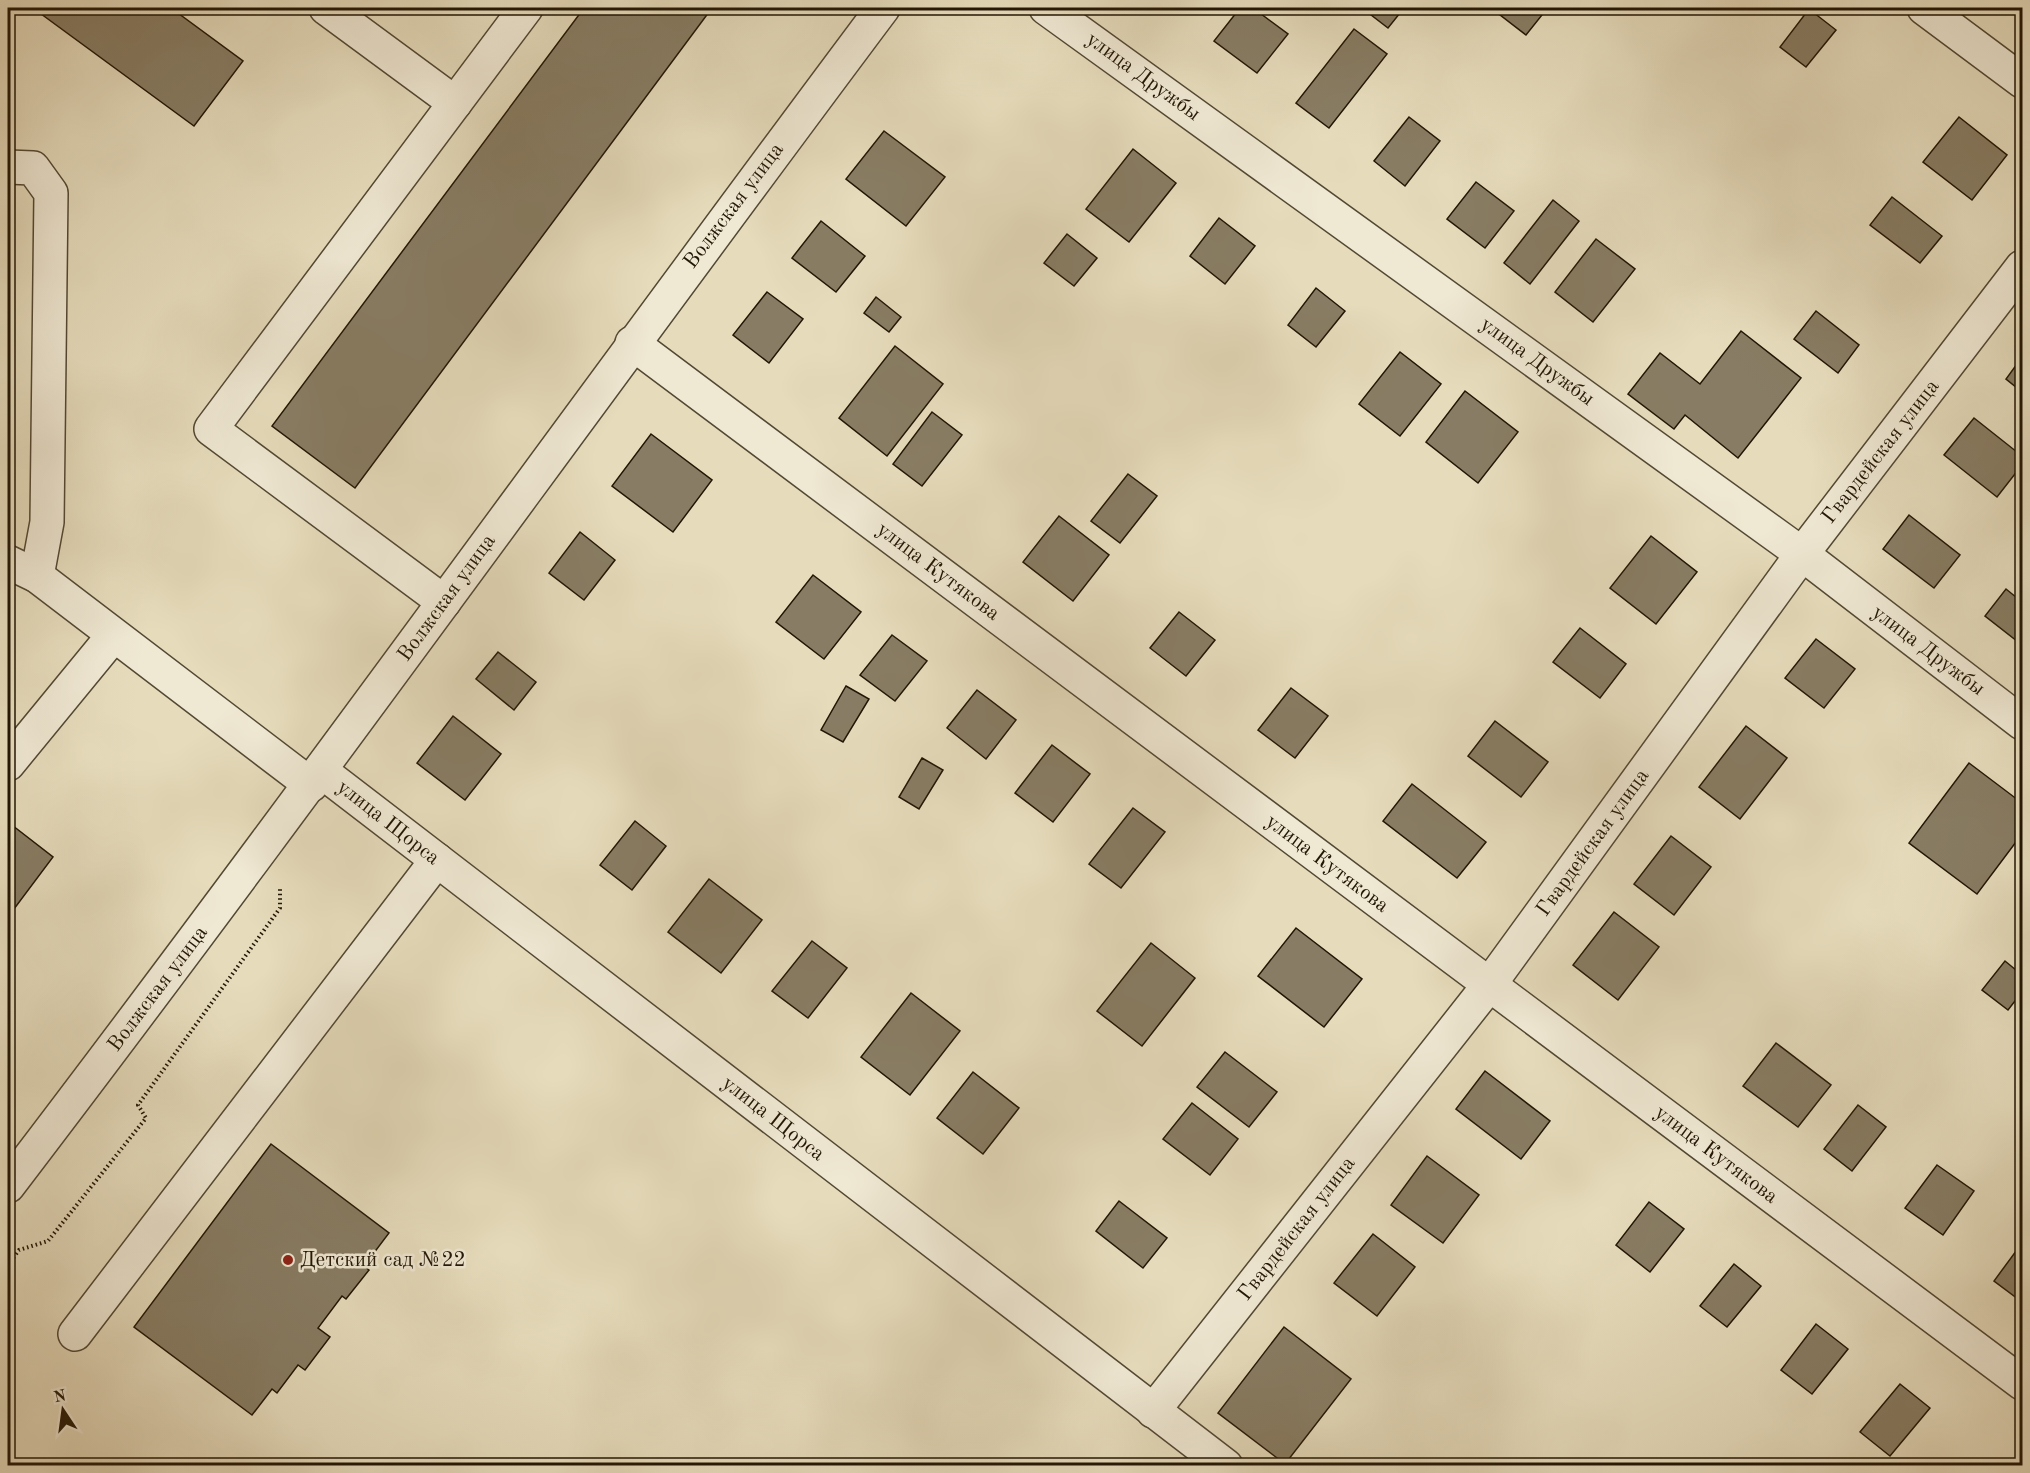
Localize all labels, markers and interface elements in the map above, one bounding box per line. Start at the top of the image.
street label: улица Дружбы [1082,29,1204,125]
street label: Волжская улица [680,139,788,273]
street label: улица Дружбы [1476,314,1598,410]
street label: Гвардейская улица [1818,376,1944,528]
street label: улица Кутякова [872,519,1004,625]
street label: Волжская улица [394,531,500,665]
street label: улица Дружбы [1868,602,1988,700]
street label: Гвардейская улица [1533,766,1653,920]
street label: улица Щорса [333,777,443,869]
street label: улица Кутякова [1261,811,1393,917]
street label: Волжская улица [104,922,212,1056]
street label: улица Щорса [718,1073,828,1165]
street label: улица Кутякова [1650,1102,1782,1208]
street label: Гвардейская улица [1234,1153,1360,1305]
place label: Детский сад №22 [300,1250,466,1271]
marker: Детский сад №22 [281,1253,295,1267]
north arrow [33,1380,93,1440]
text: N [52,1388,69,1407]

